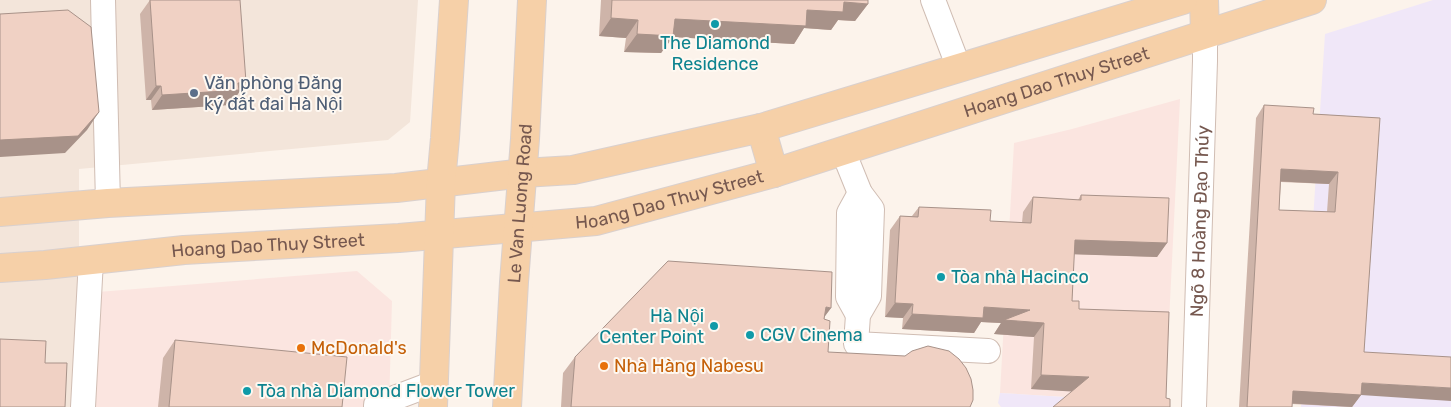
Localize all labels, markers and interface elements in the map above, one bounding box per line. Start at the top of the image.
marker: The Diamond Residence [709,18,721,30]
place label: The Diamond Residence [660,32,770,75]
street label: Hoang Dao Thuy Street [961,42,1152,122]
place label: Văn phòng Đăng ký đất đai Hà Nội [204,72,343,115]
marker: Văn phòng Đăng ký đất đai Hà Nội [188,87,200,99]
street label: Le Van Luong Road [503,123,537,284]
street label: Ngõ 8 Hoàng Đạo Thúy [1186,125,1214,317]
street label: Hoang Dao Thuy Street [574,165,766,234]
street label: Hoang Dao Thuy Street [170,229,365,262]
place label: Tòa nhà Hacinco [951,266,1089,288]
marker: Tòa nhà Hacinco [935,271,947,283]
place label: Hà Nội Center Point [599,305,704,348]
marker: Hà Nội Center Point [708,320,720,332]
place label: CGV Cinema [760,324,863,346]
marker: CGV Cinema [744,329,756,341]
place label: McDonald's [311,337,407,359]
marker: McDonald's [295,342,307,354]
place label: Nhà Hàng Nabesu [614,355,764,377]
marker: Nhà Hàng Nabesu [598,360,610,372]
place label: Tòa nhà Diamond Flower Tower [257,380,515,402]
marker: Tòa nhà Diamond Flower Tower [241,385,253,397]

